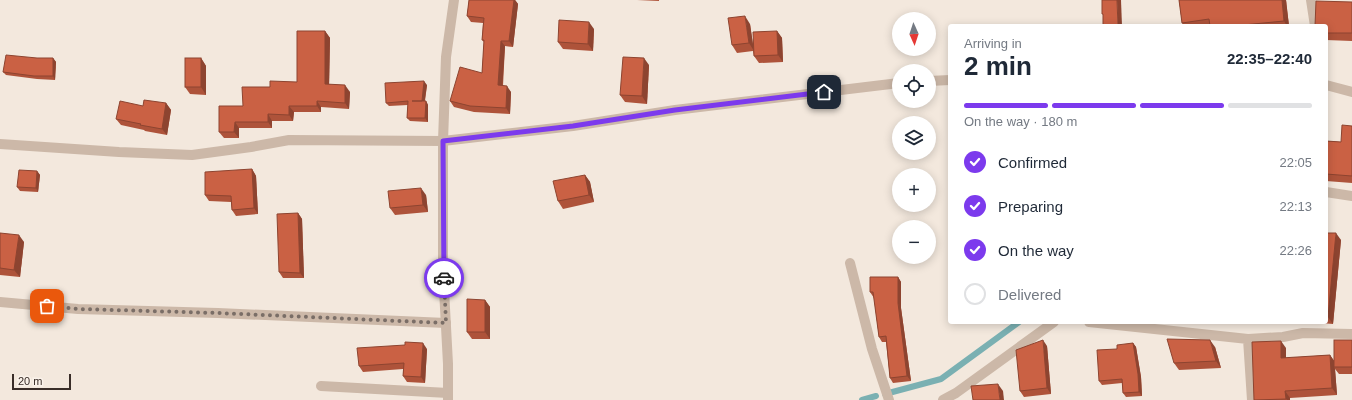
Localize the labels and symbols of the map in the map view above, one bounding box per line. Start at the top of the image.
north arrow [892,12,936,56]
pin [807,75,841,109]
courier [424,258,464,298]
pin [30,289,64,323]
scale bar [12,372,71,391]

